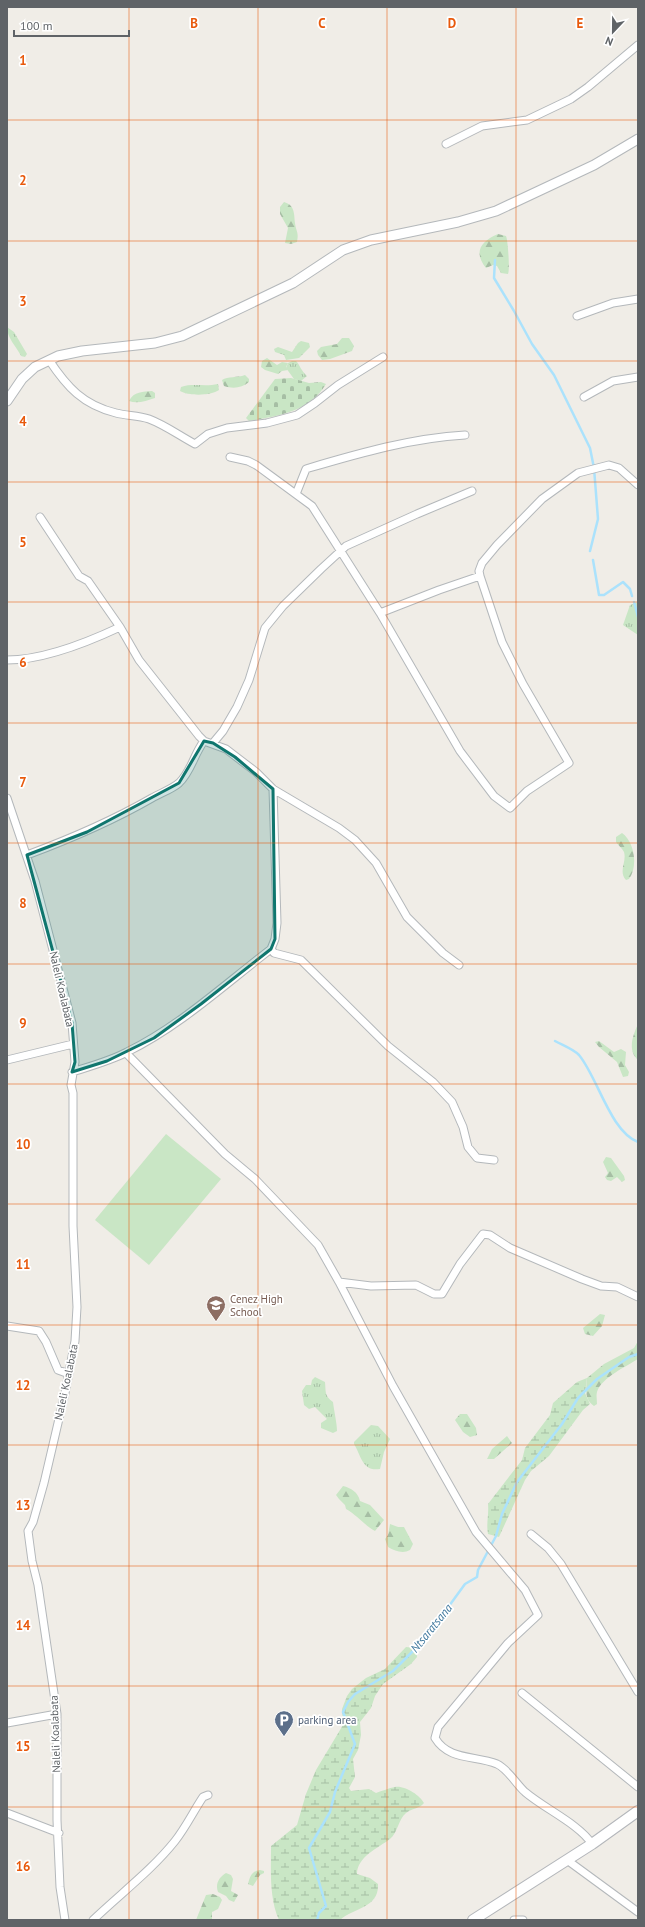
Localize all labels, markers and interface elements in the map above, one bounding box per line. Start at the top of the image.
scale bar [14,12,129,38]
north arrow [593,12,633,52]
text: B [190,15,198,32]
text: C [318,15,326,32]
text: D [448,15,456,32]
text: E [577,15,584,32]
text: 100 m [20,18,53,33]
text: N [603,33,615,49]
text: 1 [19,52,27,69]
text: 2 [19,172,27,189]
text: 3 [19,293,27,310]
text: 4 [19,413,27,430]
text: 5 [19,534,27,551]
text: 6 [19,654,27,671]
text: 7 [19,774,27,791]
text: 8 [19,895,27,912]
street label: Naleli Koalabata [46,950,78,1028]
text: 9 [19,1015,27,1032]
text: 10 [16,1136,30,1153]
text: 11 [16,1256,30,1273]
place label: Cenez High School [230,1292,283,1319]
school or university icon: Cenez High School [205,1294,227,1322]
street label: Naleli Koalabata [51,1343,81,1421]
text: 12 [16,1377,30,1394]
text: 13 [16,1497,30,1514]
water label: Ntsaratsana [407,1600,455,1655]
text: 14 [16,1617,31,1634]
street label: Naleli Koalabata [47,1695,63,1773]
parking icon: parking area [273,1709,295,1737]
place label: parking area [298,1713,356,1727]
text: 15 [16,1738,30,1755]
text: 16 [16,1858,30,1875]

